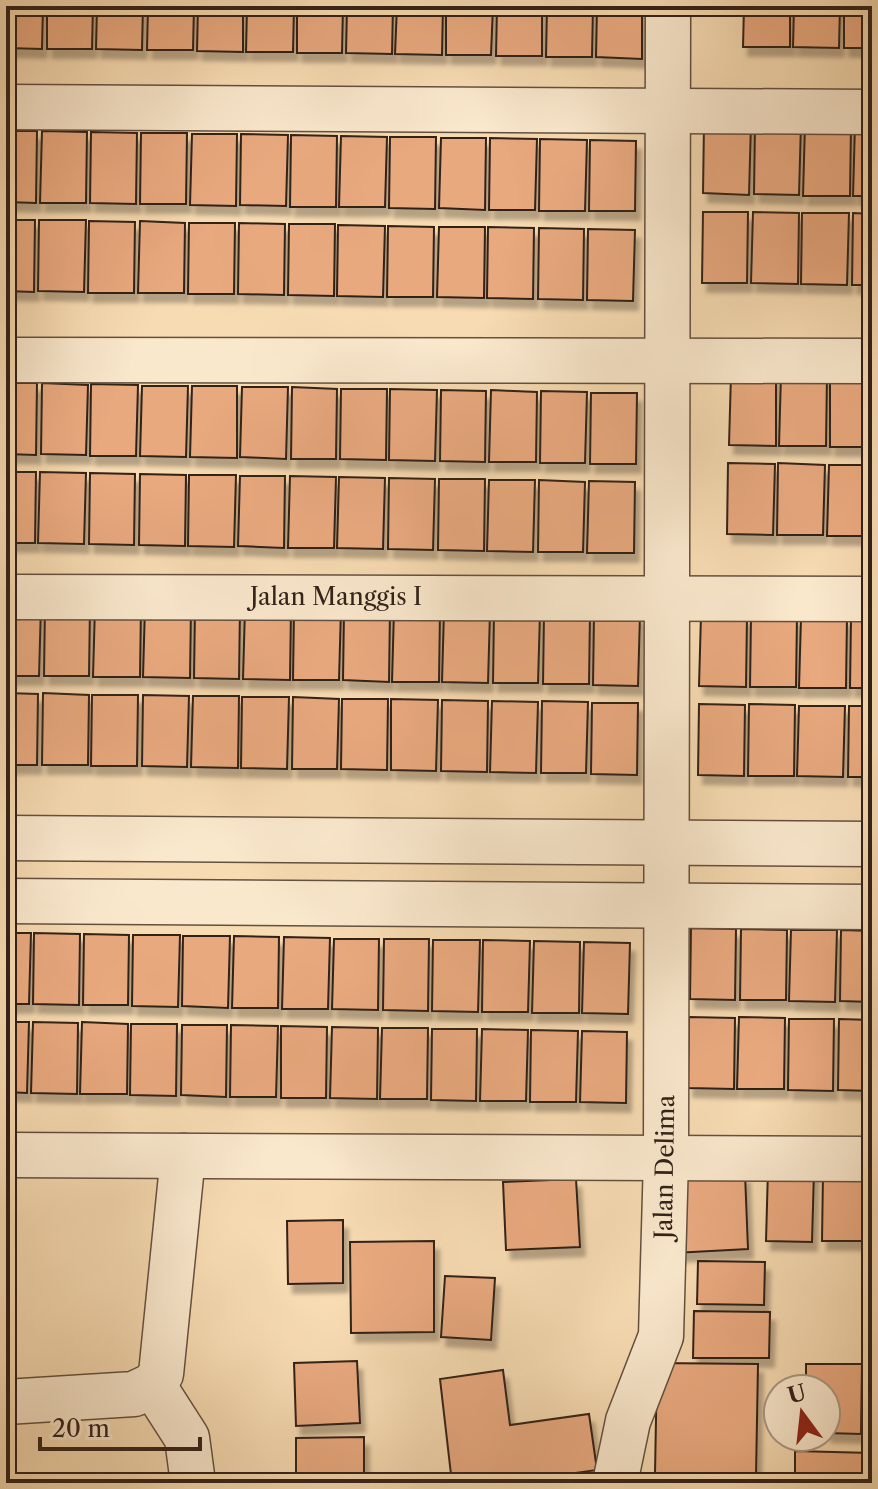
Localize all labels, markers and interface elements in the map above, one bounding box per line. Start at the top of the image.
street label: Jalan Manggis I [246,582,422,611]
street label: Jalan Delima [649,1094,680,1243]
north arrow [762,1373,842,1453]
text: U [785,1379,809,1410]
scale bar [40,1401,200,1451]
text: 20 m [52,1414,110,1443]

